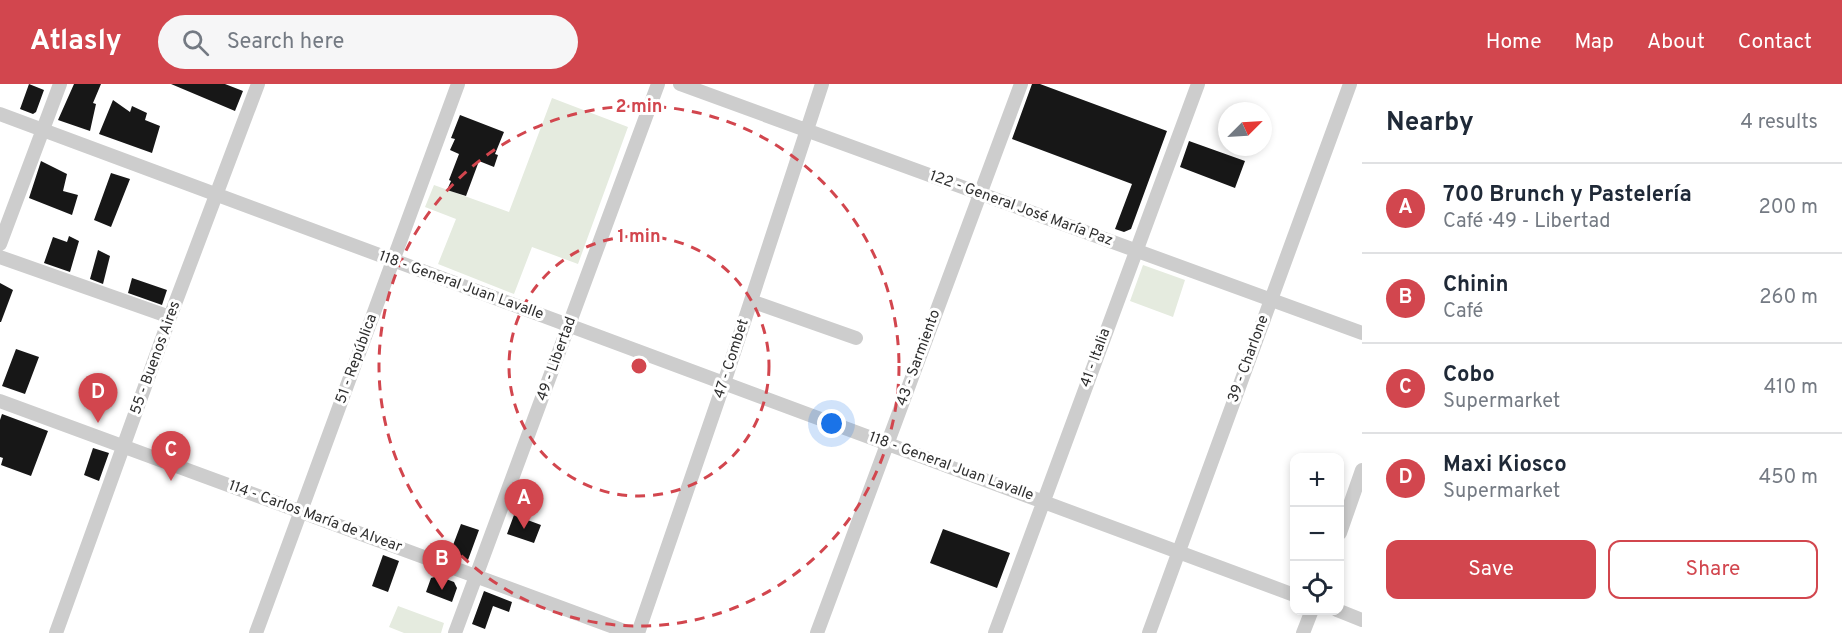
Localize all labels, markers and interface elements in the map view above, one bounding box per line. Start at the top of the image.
search box [158,15,578,69]
text: Atlasly [30,24,122,60]
icon: search [179,26,212,59]
text: Search here [227,29,344,56]
text: Home [1486,29,1542,56]
text: Map [1575,29,1614,56]
text: About [1647,29,1705,56]
text: Contact [1738,29,1812,56]
text: 2 min [615,96,663,119]
north arrow [1218,102,1272,156]
text: Nearby [1386,107,1474,140]
text: 4 results [1741,110,1818,136]
street label: 122 - General José María Paz [927,167,1115,251]
text: 700 Brunch y Pastelería [1443,182,1692,209]
text: A [1398,195,1413,221]
text: 200 m [1759,195,1818,221]
text: Café · 49 - Libertad [1443,209,1611,235]
text: 1 min [617,226,661,249]
street label: 118 - General Juan Lavalle [376,247,546,325]
text: Chinin [1443,272,1509,299]
text: B [1399,285,1412,311]
text: 260 m [1759,285,1818,311]
street label: 55 - Buenos Aires [127,299,185,417]
text: Café [1443,299,1483,325]
street label: 43 - Sarmiento [893,307,945,409]
street label: 51 - República [332,312,382,406]
street label: 39 - Charlone [1224,313,1274,405]
street label: 49 - Libertad [533,314,581,404]
street label: 47 - Combet [710,317,754,401]
street label: 41 - Italia [1077,326,1115,390]
centre of rings [629,356,649,376]
text: Cobo [1443,362,1495,389]
pin: D [78,374,118,423]
text: C [1399,375,1412,401]
text: 410 m [1764,375,1818,401]
text: Supermarket [1443,389,1560,415]
your location [817,409,846,438]
street label: 118 - General Juan Lavalle [866,428,1036,506]
pin: C [152,432,190,481]
text: Maxi Kiosco [1443,452,1567,479]
map controls [1290,453,1344,615]
button: + [1290,453,1344,507]
text: D [1398,465,1413,491]
text: 450 m [1759,465,1818,491]
street label: 114 - Carlos María de Alvear [226,477,405,557]
text: Supermarket [1443,479,1560,505]
pin: A [504,480,544,529]
button: − [1290,507,1344,561]
pin: B [422,540,462,590]
button: Save [1386,540,1596,599]
button: Share [1608,540,1818,599]
button: locate [1290,561,1344,615]

